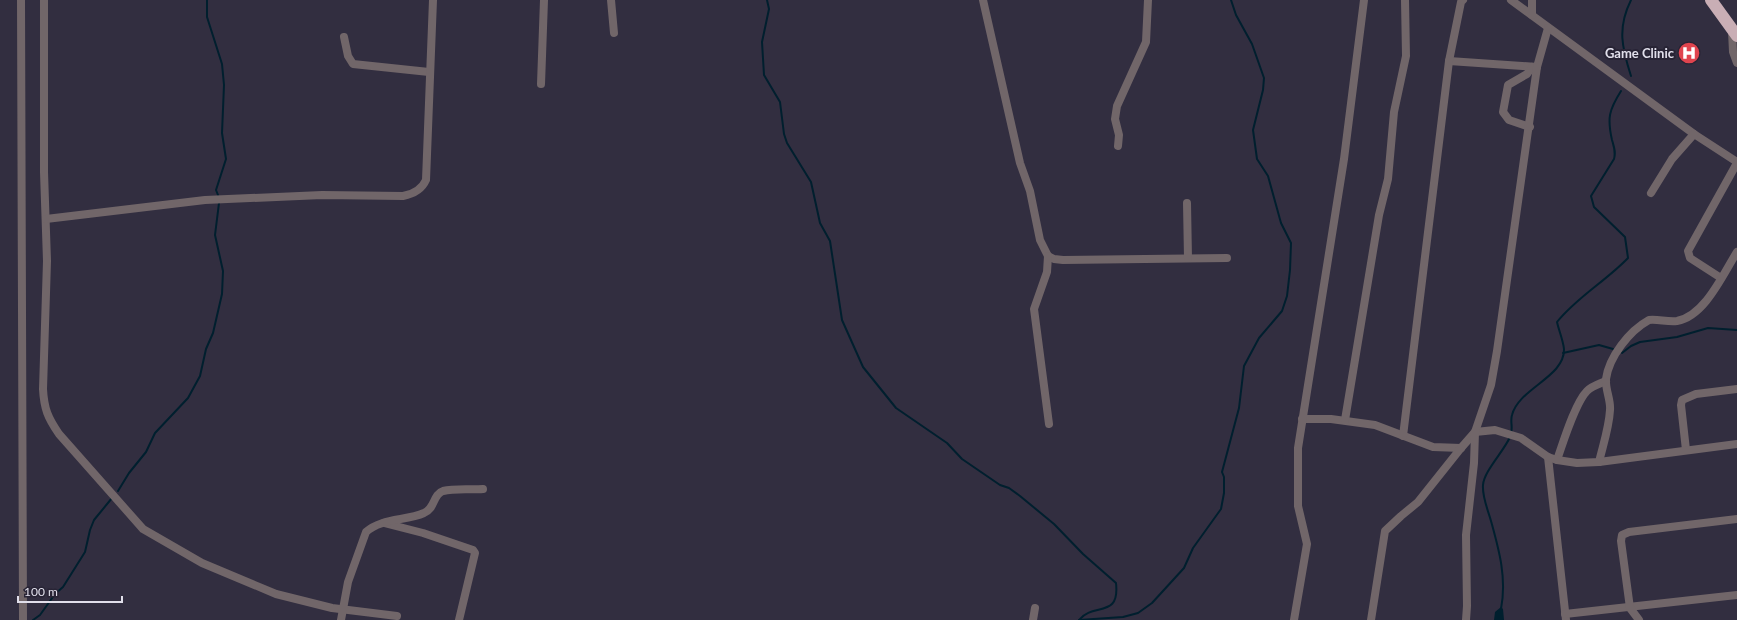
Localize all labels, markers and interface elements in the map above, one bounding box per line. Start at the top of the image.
hospital icon: Game Clinic [1676,40,1702,66]
place label: Game Clinic [1605,45,1675,61]
scale bar [18,578,122,604]
text: 100 m [24,584,58,599]

